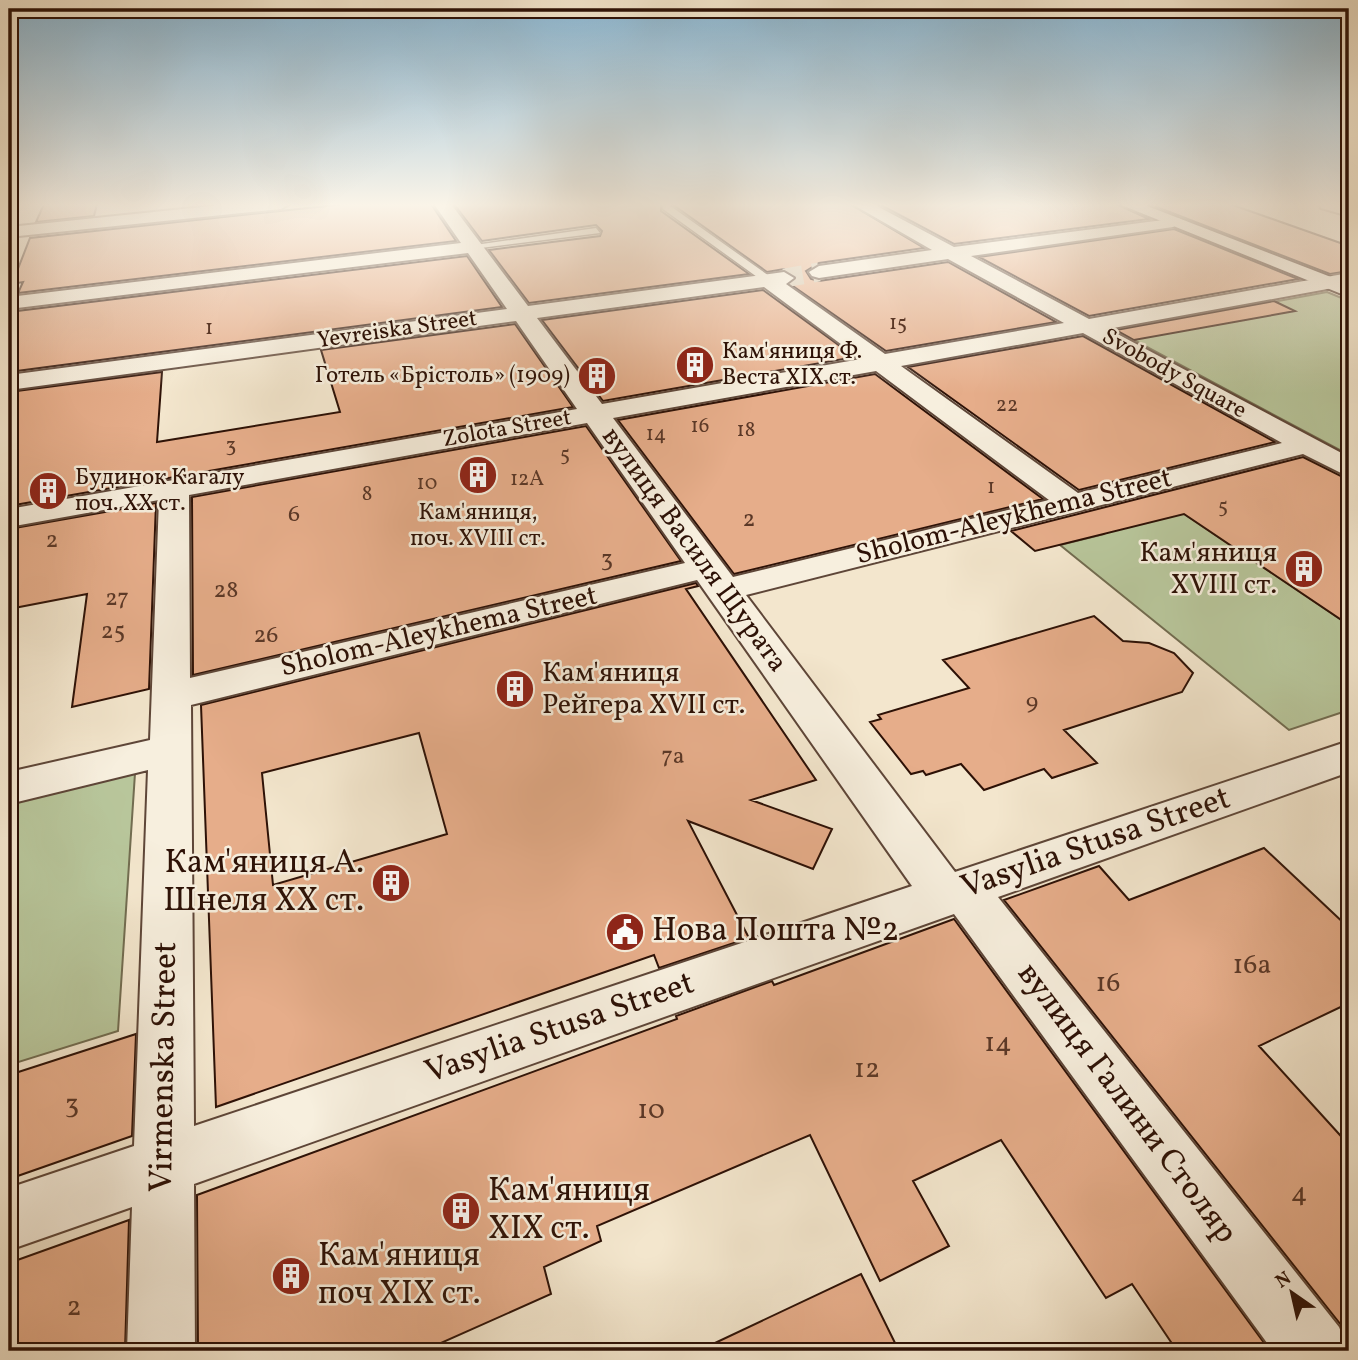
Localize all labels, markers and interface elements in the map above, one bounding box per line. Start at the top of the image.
street label: Yevreiska Street [315,303,479,357]
house number: 15 [889,309,907,338]
house number: 1 [205,314,213,343]
street label: Svobody Square [1096,321,1252,427]
place label: Кам'яниця Ф. Веста XIX ст. [722,336,862,394]
building icon: Кам'яниця Ф. Веста XIX ст. [674,344,716,386]
building icon: Готель «Брістоль» (1909) [576,355,618,397]
place label: Готель «Брістоль» (1909) [315,360,570,392]
house number: 22 [996,391,1018,420]
street label: Zolota Street [440,402,574,456]
house number: 16 [691,412,709,441]
house number: 18 [737,416,755,445]
street label: вулиця Василя Щурата [592,419,796,681]
house number: 14 [646,420,666,449]
house number: 3 [226,431,236,460]
house number: 5 [560,440,570,469]
building icon: Кам'яниця, поч. XVIII ст. [457,454,499,496]
street label: Sholom-Aleykhema Street [852,459,1176,575]
place label: Будинок Кагалу поч. XX ст. [75,462,245,520]
house number: 12А [510,465,544,494]
house number: 10 [417,469,437,498]
building icon: Будинок Кагалу поч. XX ст. [27,470,69,512]
house number: 1 [987,473,995,502]
house number: 8 [362,480,372,509]
house number: 5 [1218,492,1228,521]
place label: Кам'яниця, поч. XVIII ст. [410,497,546,555]
house number: 6 [288,498,300,532]
house number: 2 [743,503,755,537]
house number: 2 [46,524,58,558]
place label: Кам'яниця XVIII ст. [1140,534,1277,605]
house number: 3 [601,543,613,577]
building icon: Кам'яниця XVIII ст. [1283,548,1325,590]
house number: 28 [213,574,239,608]
street label: Sholom-Aleykhema Street [277,577,601,687]
house number: 27 [105,582,129,616]
house number: 25 [101,615,125,649]
house number: 26 [253,619,279,653]
place label: Кам'яниця Рейгера XVII ст. [542,654,745,725]
building icon: Кам'яниця Рейгера XVII ст. [494,668,536,710]
house number: 9 [1026,686,1038,720]
house number: 7а [661,740,685,774]
street label: Vasylia Stusa Street [955,776,1237,912]
place label: Кам'яниця А. Шнеля XX cт. [163,841,364,925]
building icon: Кам'яниця А. Шнеля XX cт. [370,862,412,904]
place label: Нова Пошта №2 [652,909,899,955]
public building icon: Нова Пошта №2 [604,911,646,953]
street label: Virmenska Street [140,941,190,1193]
house number: 16а [1233,946,1271,985]
street label: вулиця Галини Столяр [1005,954,1247,1254]
street label: Vasylia Stusa Street [419,961,701,1097]
house number: 16 [1095,964,1121,1003]
house number: 14 [984,1024,1012,1063]
house number: 12 [854,1050,880,1089]
house number: 3 [65,1086,79,1125]
house number: 10 [637,1091,665,1130]
place label: Кам'яниця XIX ст. [488,1169,650,1253]
house number: 4 [1291,1174,1307,1213]
building icon: Кам'яниця XIX ст. [440,1190,482,1232]
place label: Кам'яниця поч XIX ст. [318,1234,481,1318]
building icon: Кам'яниця поч XIX ст. [270,1255,312,1297]
north arrow [1256,1258,1326,1328]
text: N [1271,1266,1297,1295]
house number: 2 [66,1288,82,1327]

